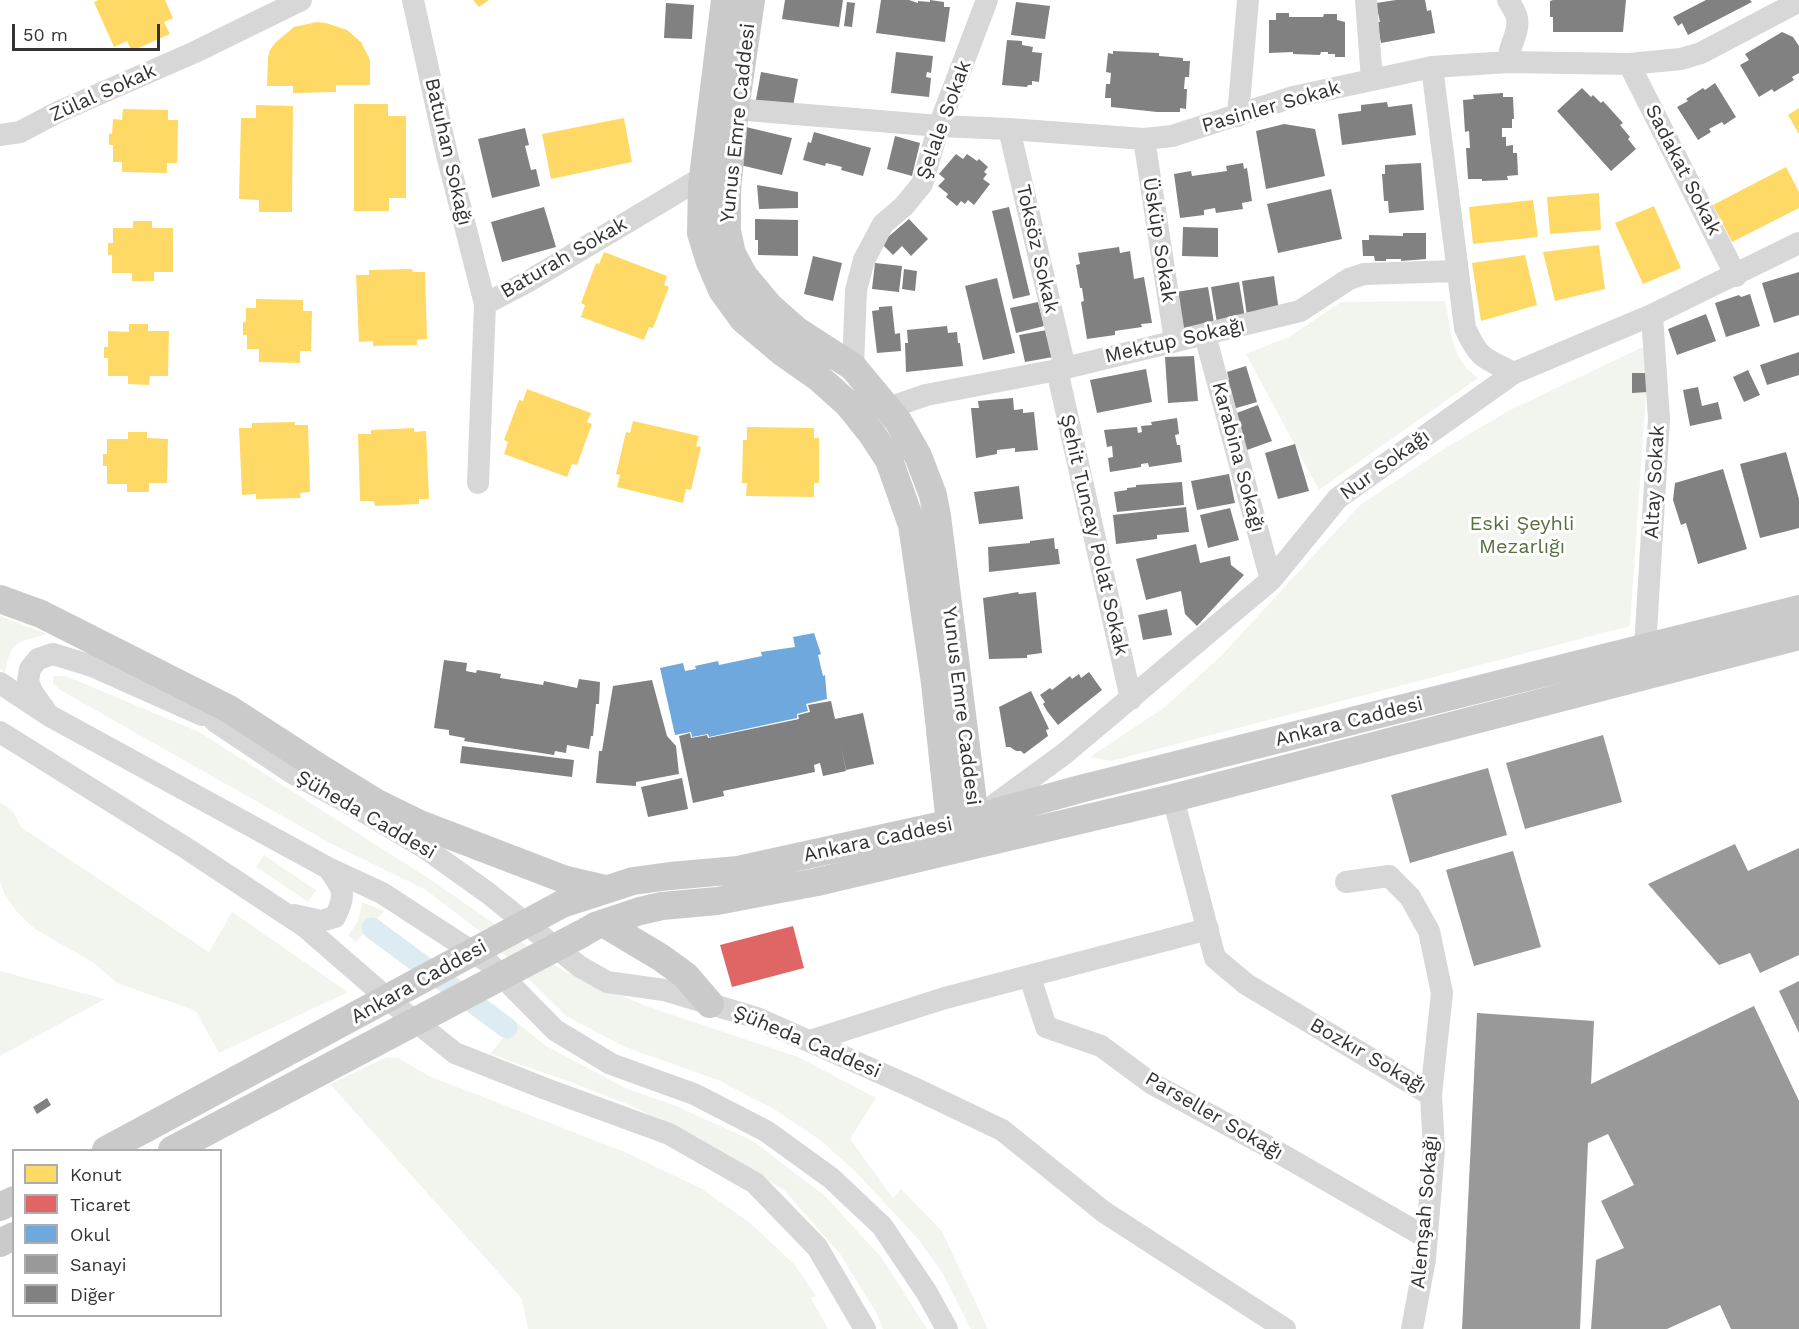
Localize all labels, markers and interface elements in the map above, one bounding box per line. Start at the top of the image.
scale bar [15,12,164,50]
street label: Yunus Emre Caddesi [716,22,760,224]
text: 50 m [23,24,68,45]
street label: Şelale Sokak [911,57,977,183]
street label: Zülal Sokak [46,59,160,127]
street label: Batuhan Sokağı [419,76,477,228]
street label: Pasinler Sokak [1199,76,1343,138]
street label: Sadakat Sokak [1640,101,1726,239]
street label: Üsküp Sokak [1137,176,1181,304]
street label: Toksöz Sokak [1011,182,1063,316]
street label: Baturah Sokak [497,212,631,304]
street label: Mektup Sokağı [1103,313,1247,369]
street label: Karabina Sokağı [1206,379,1270,535]
street label: Şehit Tuncay Polat Sokak [1055,412,1133,658]
street label: Nur Sokağı [1335,424,1435,506]
street label: Altay Sokak [1640,425,1670,539]
park label: Eski Şeyhli Mezarlığı [1470,512,1574,559]
street label: Yunus Emre Caddesi [937,605,985,807]
street label: Ankara Caddesi [1273,692,1425,752]
street label: Şüheda Caddesi [292,765,440,865]
street label: Ankara Caddesi [801,813,955,867]
street label: Ankara Caddesi [347,935,491,1029]
street label: Şüheda Caddesi [730,1000,884,1084]
street label: Bozkır Sokağı [1306,1013,1430,1099]
street label: Parseller Sokağı [1141,1067,1287,1165]
street label: Alemşah Sokağı [1406,1134,1444,1290]
legend [12,1149,222,1317]
text: Konut [70,1164,122,1185]
text: Ticaret [70,1194,130,1215]
text: Okul [70,1224,110,1245]
text: Sanayi [70,1254,126,1275]
text: Diğer [70,1284,115,1305]

